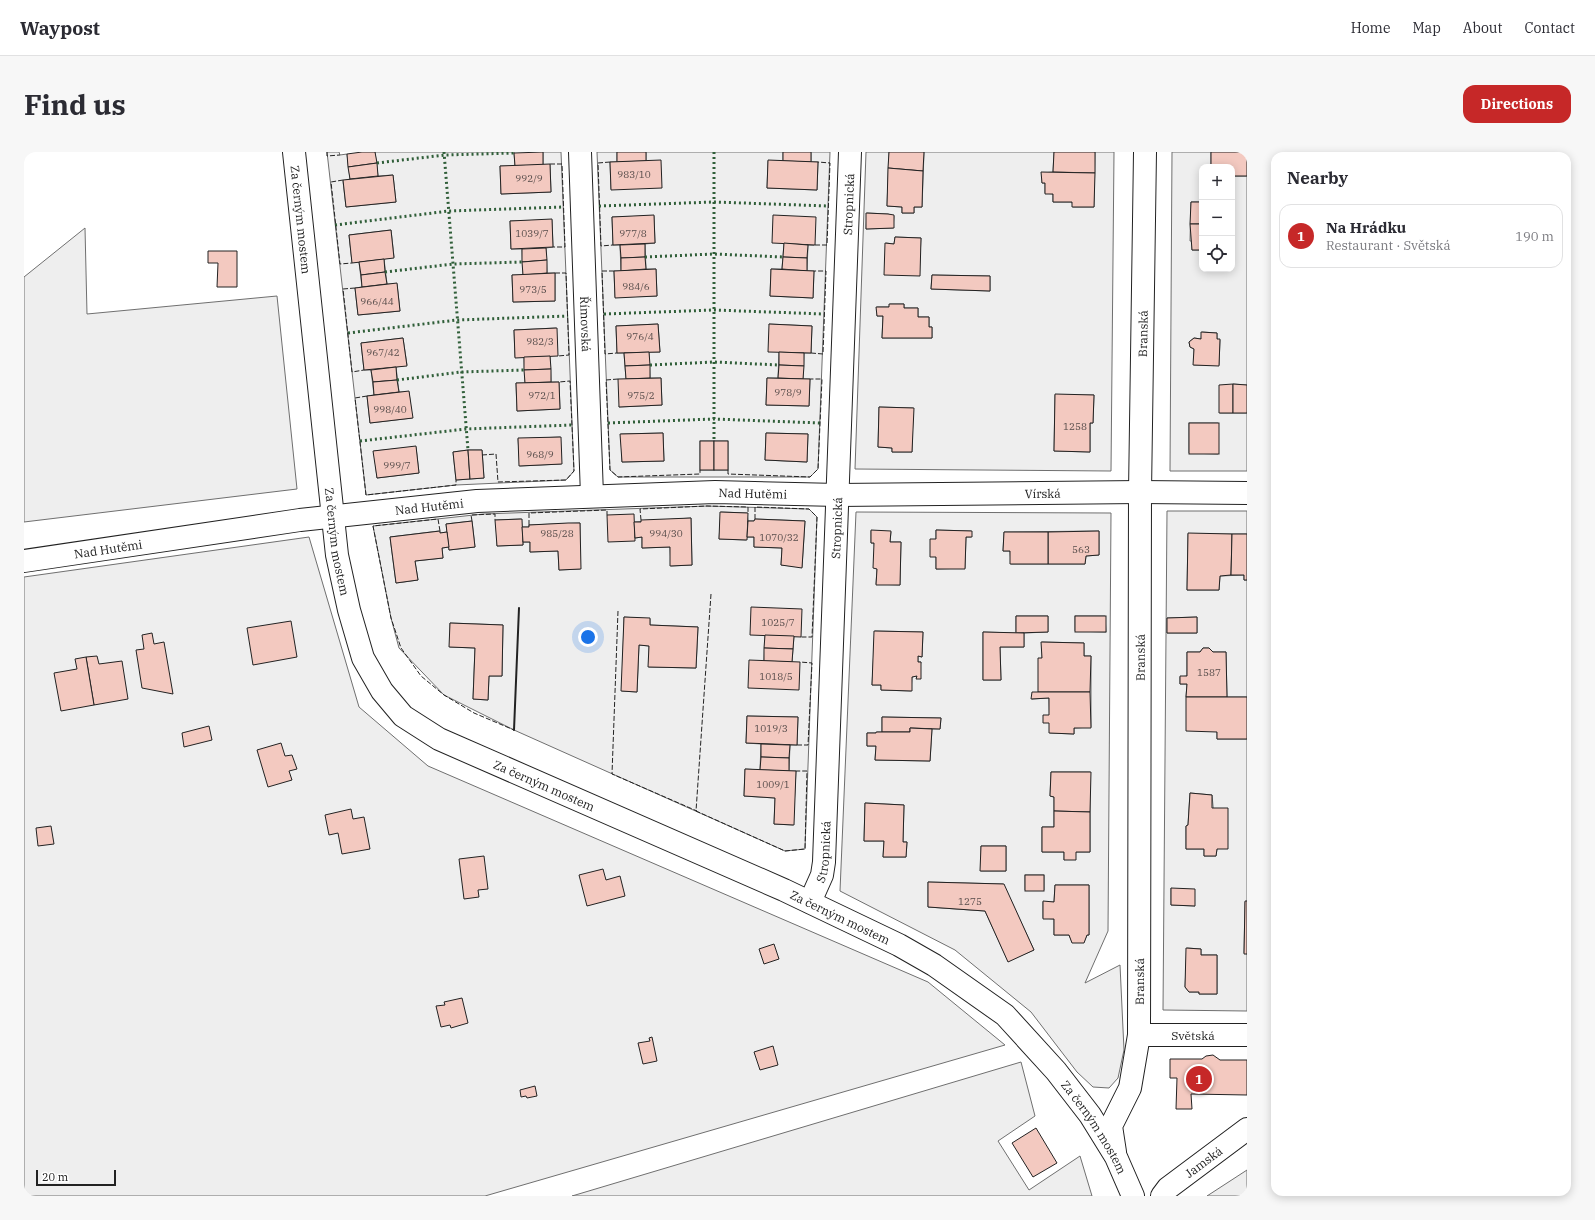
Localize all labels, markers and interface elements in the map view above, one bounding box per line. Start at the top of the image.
text: Waypost [20,16,100,40]
text: Home [1351,19,1390,37]
text: Map [1412,19,1441,37]
text: About [1463,19,1502,37]
text: Contact [1524,19,1575,37]
button: Directions [1463,85,1571,123]
text: Find us [24,86,126,123]
map controls [1199,164,1235,272]
button: + [1199,164,1235,200]
street label: Za černým mostem [288,165,315,275]
text: Nearby [1287,167,1348,189]
house number: 983/10 [617,168,651,181]
house number: 992/9 [515,172,543,185]
street label: Stropnická [839,172,857,235]
button: − [1199,200,1235,236]
text: Na Hrádku [1326,218,1406,237]
house number: 1039/7 [515,227,549,240]
house number: 977/8 [619,227,647,240]
text: 1 [1297,228,1305,245]
text: 190 m [1515,228,1554,245]
button: locate [1199,236,1235,272]
text: Restaurant · Světská [1326,237,1450,254]
house number: 984/6 [622,280,650,293]
house number: 973/5 [519,283,547,296]
house number: 966/44 [360,295,394,308]
street label: Římovská [578,296,594,352]
street label: Branská [1134,309,1150,357]
house number: 976/4 [626,330,654,343]
house number: 982/3 [526,335,554,348]
house number: 967/42 [366,346,400,359]
house number: 978/9 [774,386,802,399]
house number: 972/1 [528,389,556,402]
house number: 975/2 [627,389,655,402]
house number: 998/40 [373,403,407,416]
house number: 1258 [1063,420,1087,433]
house number: 968/9 [526,448,554,461]
house number: 999/7 [383,459,411,472]
street label: Nad Hutěmi [718,485,788,501]
street label: Vírská [1025,485,1061,501]
street label: Za černým mostem [322,487,353,597]
street label: Nad Hutěmi [394,495,464,517]
street label: Stropnická [828,496,845,559]
house number: 985/28 [540,527,574,540]
house number: 994/30 [649,527,683,540]
house number: 1070/32 [759,531,799,544]
street label: Nad Hutěmi [73,536,143,561]
house number: 563 [1072,543,1090,556]
house number: 1025/7 [761,616,795,629]
your location [578,627,598,647]
street label: Branská [1132,634,1147,681]
house number: 1587 [1197,666,1221,679]
house number: 1018/5 [759,670,793,683]
house number: 1019/3 [754,722,788,735]
street label: Za černým mostem [491,756,598,814]
house number: 1009/1 [756,778,790,791]
street label: Stropnická [812,820,833,885]
street label: Za černým mostem [788,887,893,947]
house number: 1275 [958,895,982,908]
street label: Branská [1132,958,1147,1005]
street label: Světská [1171,1028,1215,1043]
pin: 1 [1186,1064,1212,1094]
street label: Za černým mostem [1058,1077,1130,1177]
street label: Jamská [1182,1143,1225,1181]
scale bar [36,1168,116,1187]
text: 20 m [42,1170,68,1184]

